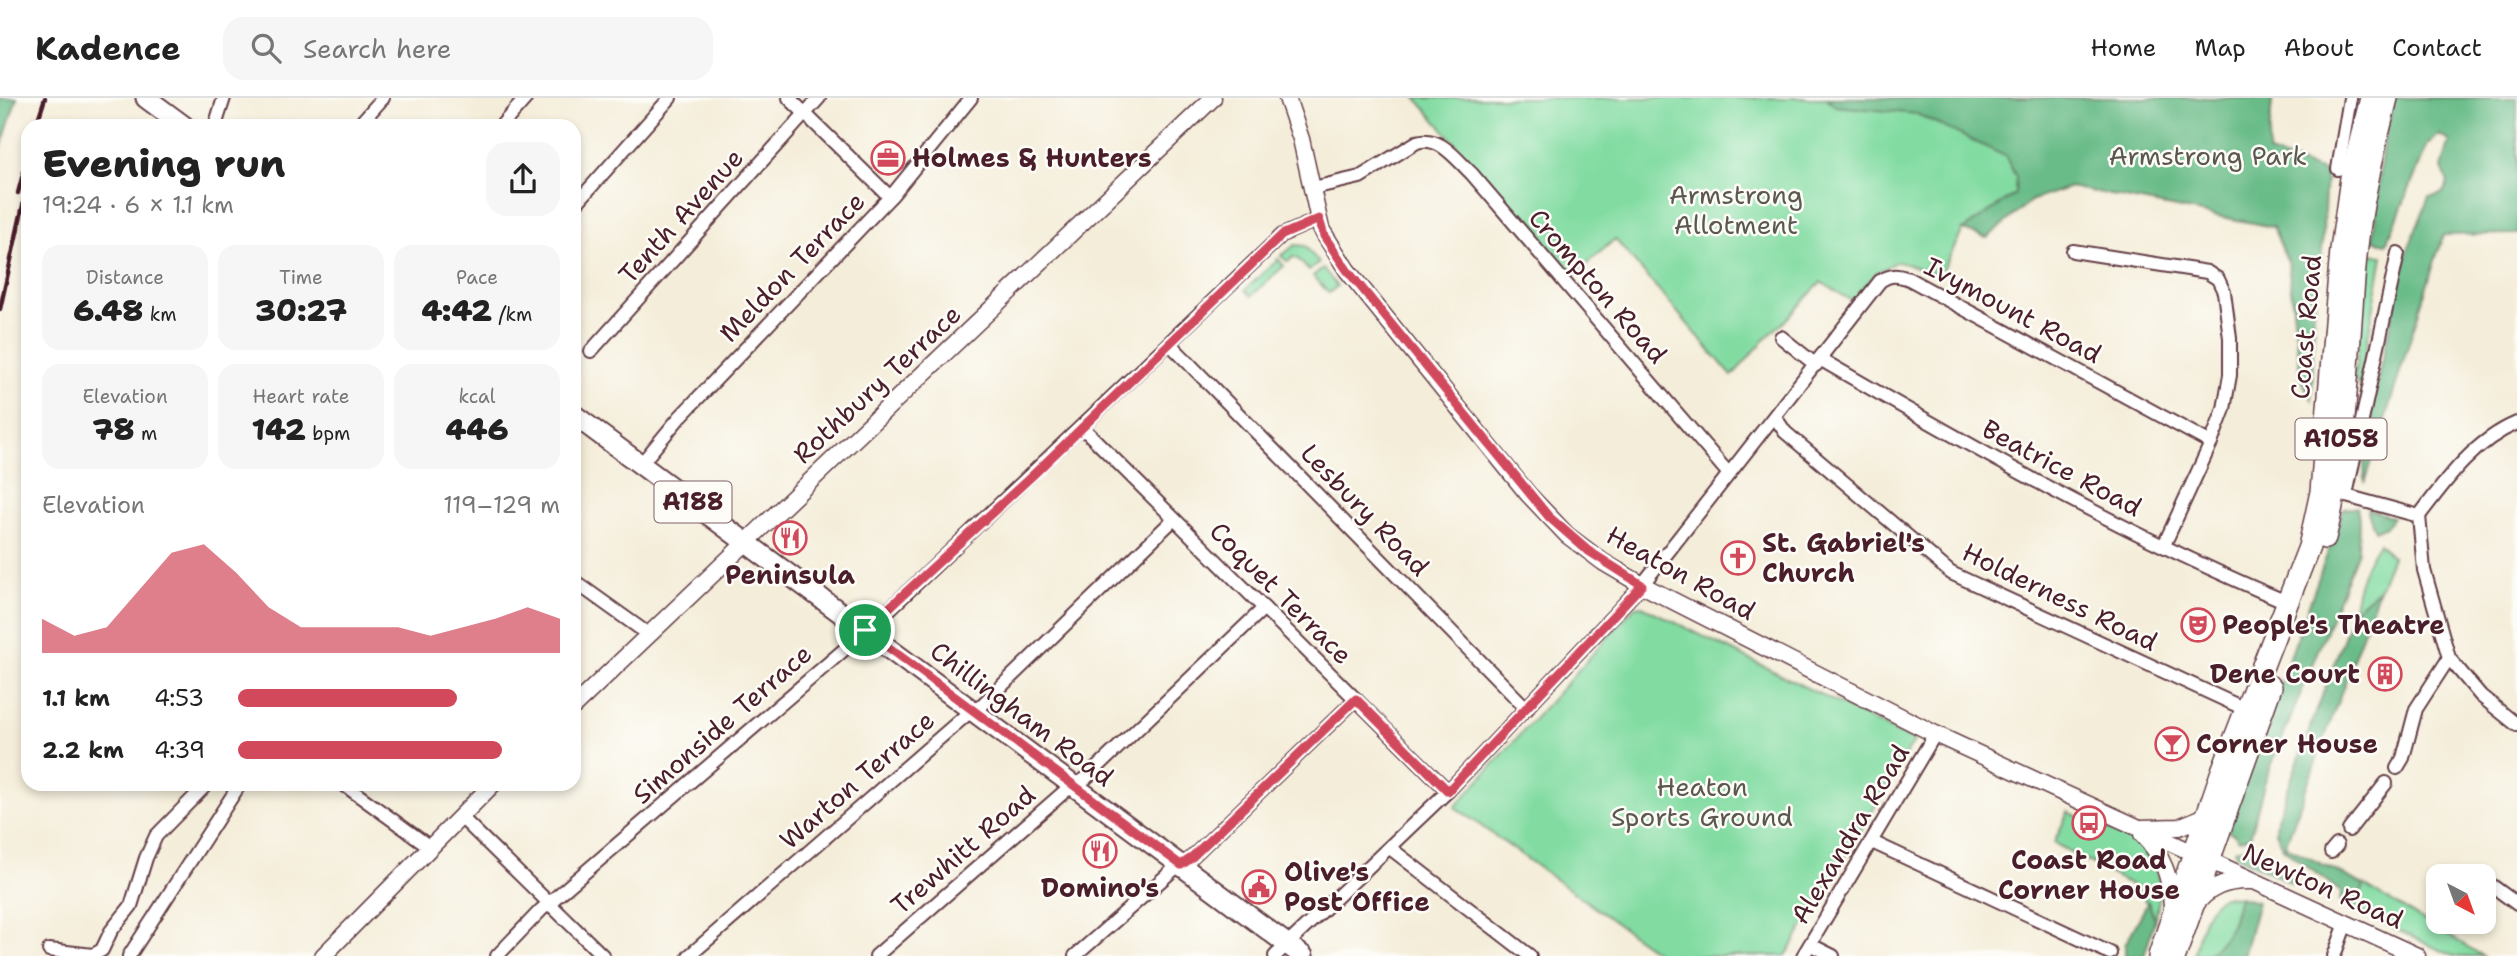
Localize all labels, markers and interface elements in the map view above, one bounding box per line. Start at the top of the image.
search box [223,17,713,80]
text: Kadence [35,26,181,71]
icon: search [247,29,285,67]
text: Search here [303,31,451,66]
text: Home [2090,32,2156,64]
text: Map [2194,32,2246,64]
text: About [2284,32,2354,64]
text: Contact [2392,32,2482,64]
text: Evening run [42,138,285,189]
park label: Armstrong Park [2109,138,2307,173]
office icon: Holmes & Hunters [869,139,907,177]
street label: Tenth Avenue [610,140,751,291]
place label: Holmes & Hunters [912,140,1152,175]
button: share [486,142,560,216]
park label: Armstrong Allotment [1669,177,1803,242]
street label: Meldon Terrace [711,184,872,349]
text: 19:24 · 6 × 1.1 km [42,190,234,220]
street label: Crompton Road [1521,201,1676,371]
street label: Ivymount Road [1919,248,2108,371]
street label: Coast Road [2282,253,2329,401]
text: Distance [86,265,164,290]
text: Time [279,265,323,290]
text: Pace [456,265,498,290]
text: 6.48 [73,290,143,331]
text: 30:27 [255,290,347,331]
text: 4:42 [422,290,492,331]
street label: Rothbury Terrace [785,297,968,471]
text: km [143,302,177,327]
text: /km [492,302,532,327]
text: Elevation [82,384,168,409]
text: Heart rate [253,384,349,409]
text: kcal [459,384,495,409]
text: 78 [93,409,135,450]
text: 142 [252,409,306,450]
text: 446 [445,409,509,450]
street label: Beatrice Road [1976,411,2148,524]
road number: A1058 [2296,418,2386,460]
text: m [135,421,157,446]
text: bpm [306,421,350,446]
street label: Lesbury Road [1293,436,1437,583]
road number: A188 [654,482,732,522]
text: Elevation [42,490,145,520]
text: 119–129 m [443,490,560,520]
street label: Coquet Terrace [1202,514,1360,672]
street label: Heaton Road [1600,517,1762,628]
restaurant icon: Peninsula [771,519,809,557]
place label: St. Gabriel's Church [1762,525,1925,590]
street label: Holderness Road [1957,534,2164,659]
church icon: St. Gabriel's Church [1719,539,1757,577]
place label: Peninsula [725,557,855,592]
pin [835,600,895,660]
theatre icon: People's Theatre [2179,606,2217,644]
place label: People's Theatre [2222,607,2445,642]
icon: arrive [846,611,884,649]
street label: Chillingham Road [923,633,1121,794]
street label: Simonside Terrace [625,636,819,811]
building icon: Dene Court [2366,655,2404,693]
place label: Dene Court [2210,656,2360,691]
text: 1.1 km [42,683,110,713]
text: 4:53 [154,683,204,713]
street label: Warton Terrace [772,703,942,857]
bar icon: Corner House [2153,725,2191,763]
place label: Corner House [2196,726,2378,761]
text: 2.2 km [42,735,124,765]
text: 4:39 [154,735,205,765]
street label: Alexandra Road [1782,737,1917,930]
park label: Heaton Sports Ground [1611,769,1793,834]
street label: Trewhitt Road [883,777,1042,922]
bus stop icon: Coast Road Corner House [2070,804,2108,842]
restaurant icon: Domino's [1081,832,1119,870]
street label: Newton Road [2237,834,2409,937]
place label: Coast Road Corner House [1998,842,2180,907]
place label: Olive's Post Office [1284,854,1430,919]
north arrow [2426,864,2496,934]
map controls [2426,864,2496,934]
public building icon: Olive's Post Office [1240,868,1278,906]
place label: Domino's [1041,870,1159,905]

